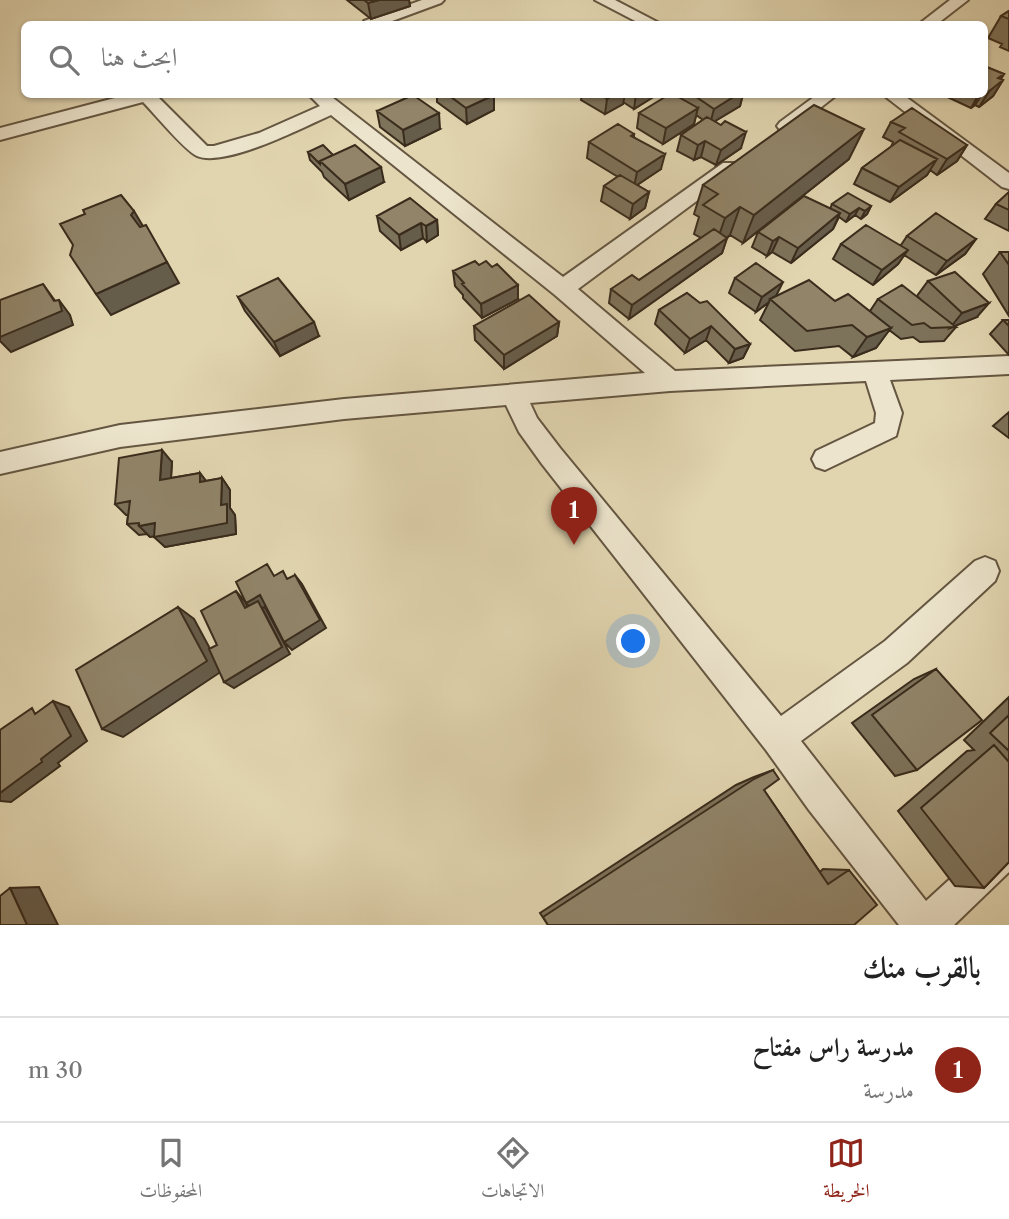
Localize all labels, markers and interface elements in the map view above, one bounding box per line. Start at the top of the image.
search box [21,21,988,98]
icon: search [45,41,83,79]
text: ابحث هنا [101,41,177,73]
pin: 1 [551,487,597,545]
your location [616,624,650,658]
text: بالقرب منك [863,949,981,986]
text: مدرسة راس مفتاح [752,1031,914,1063]
text: 30 m [28,1056,83,1084]
text: 1 [953,1056,963,1084]
text: مدرسة [863,1076,914,1104]
tab: المحفوظات [139,1134,202,1209]
tab: الاتجاهات [481,1134,544,1209]
tab: الخريطة [823,1134,870,1209]

